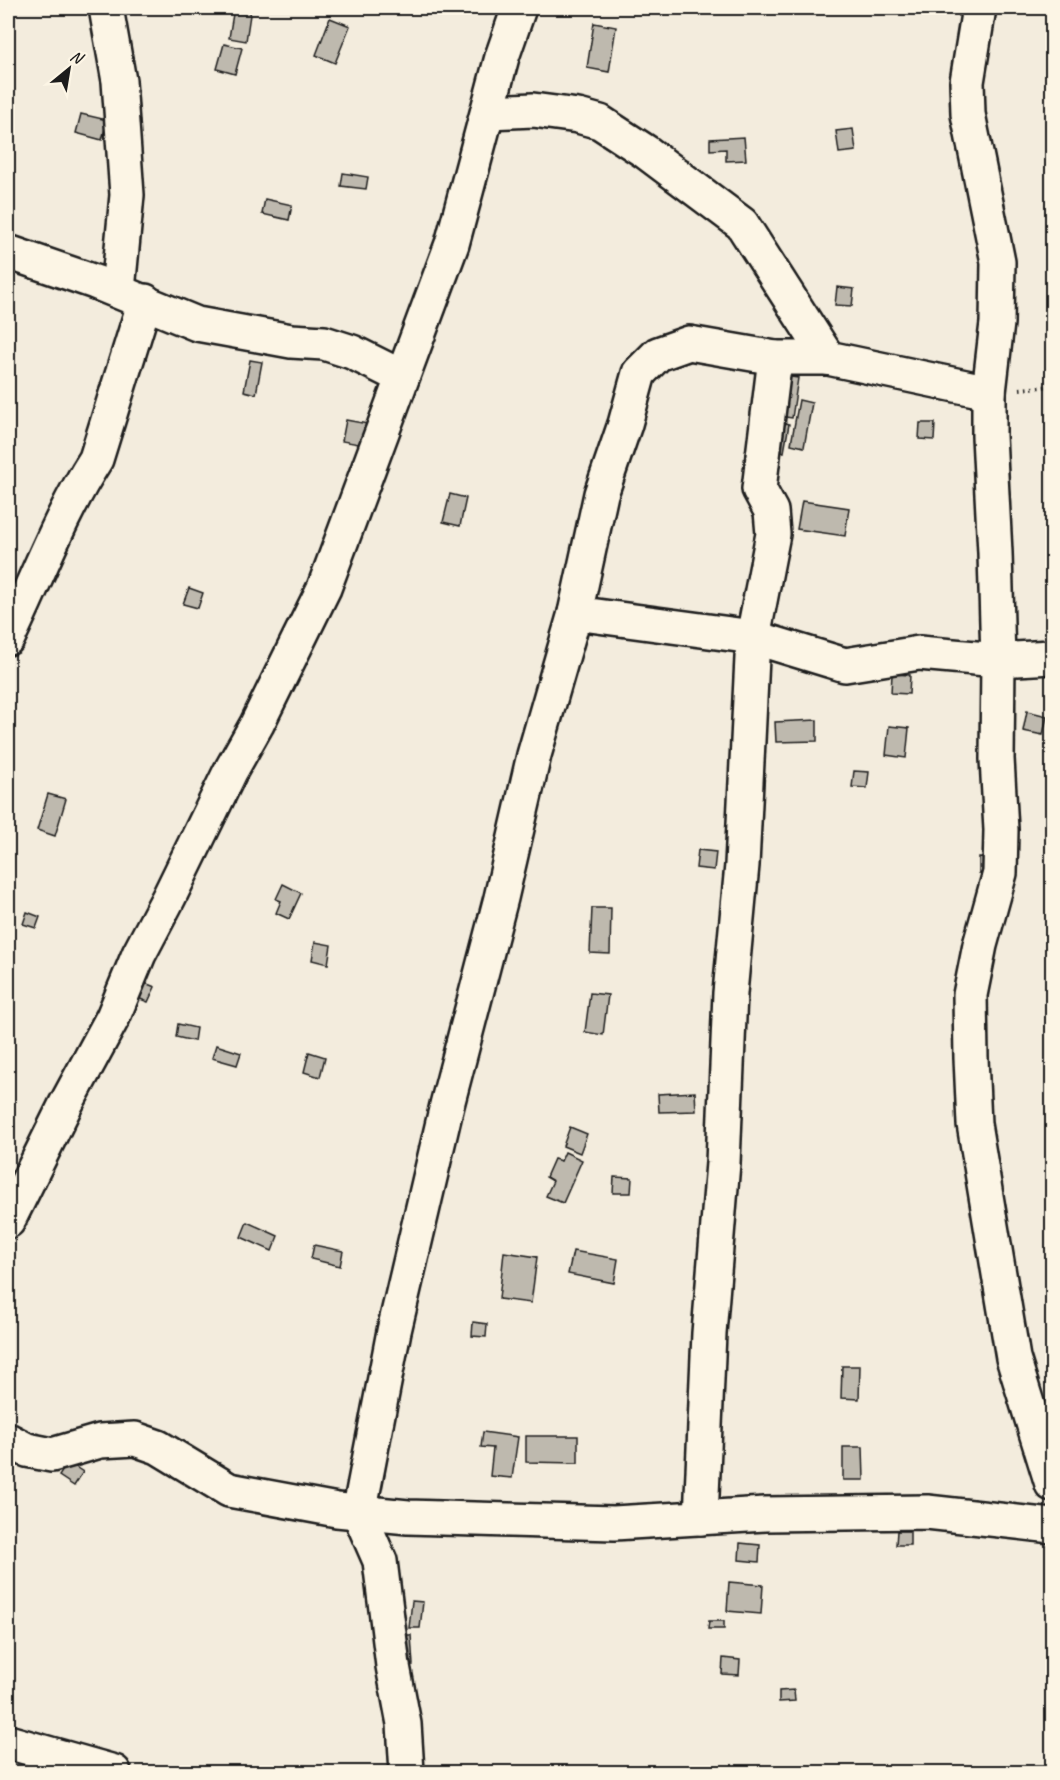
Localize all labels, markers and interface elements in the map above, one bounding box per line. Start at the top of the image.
north arrow [39,39,99,99]
text: N [67,46,88,70]

